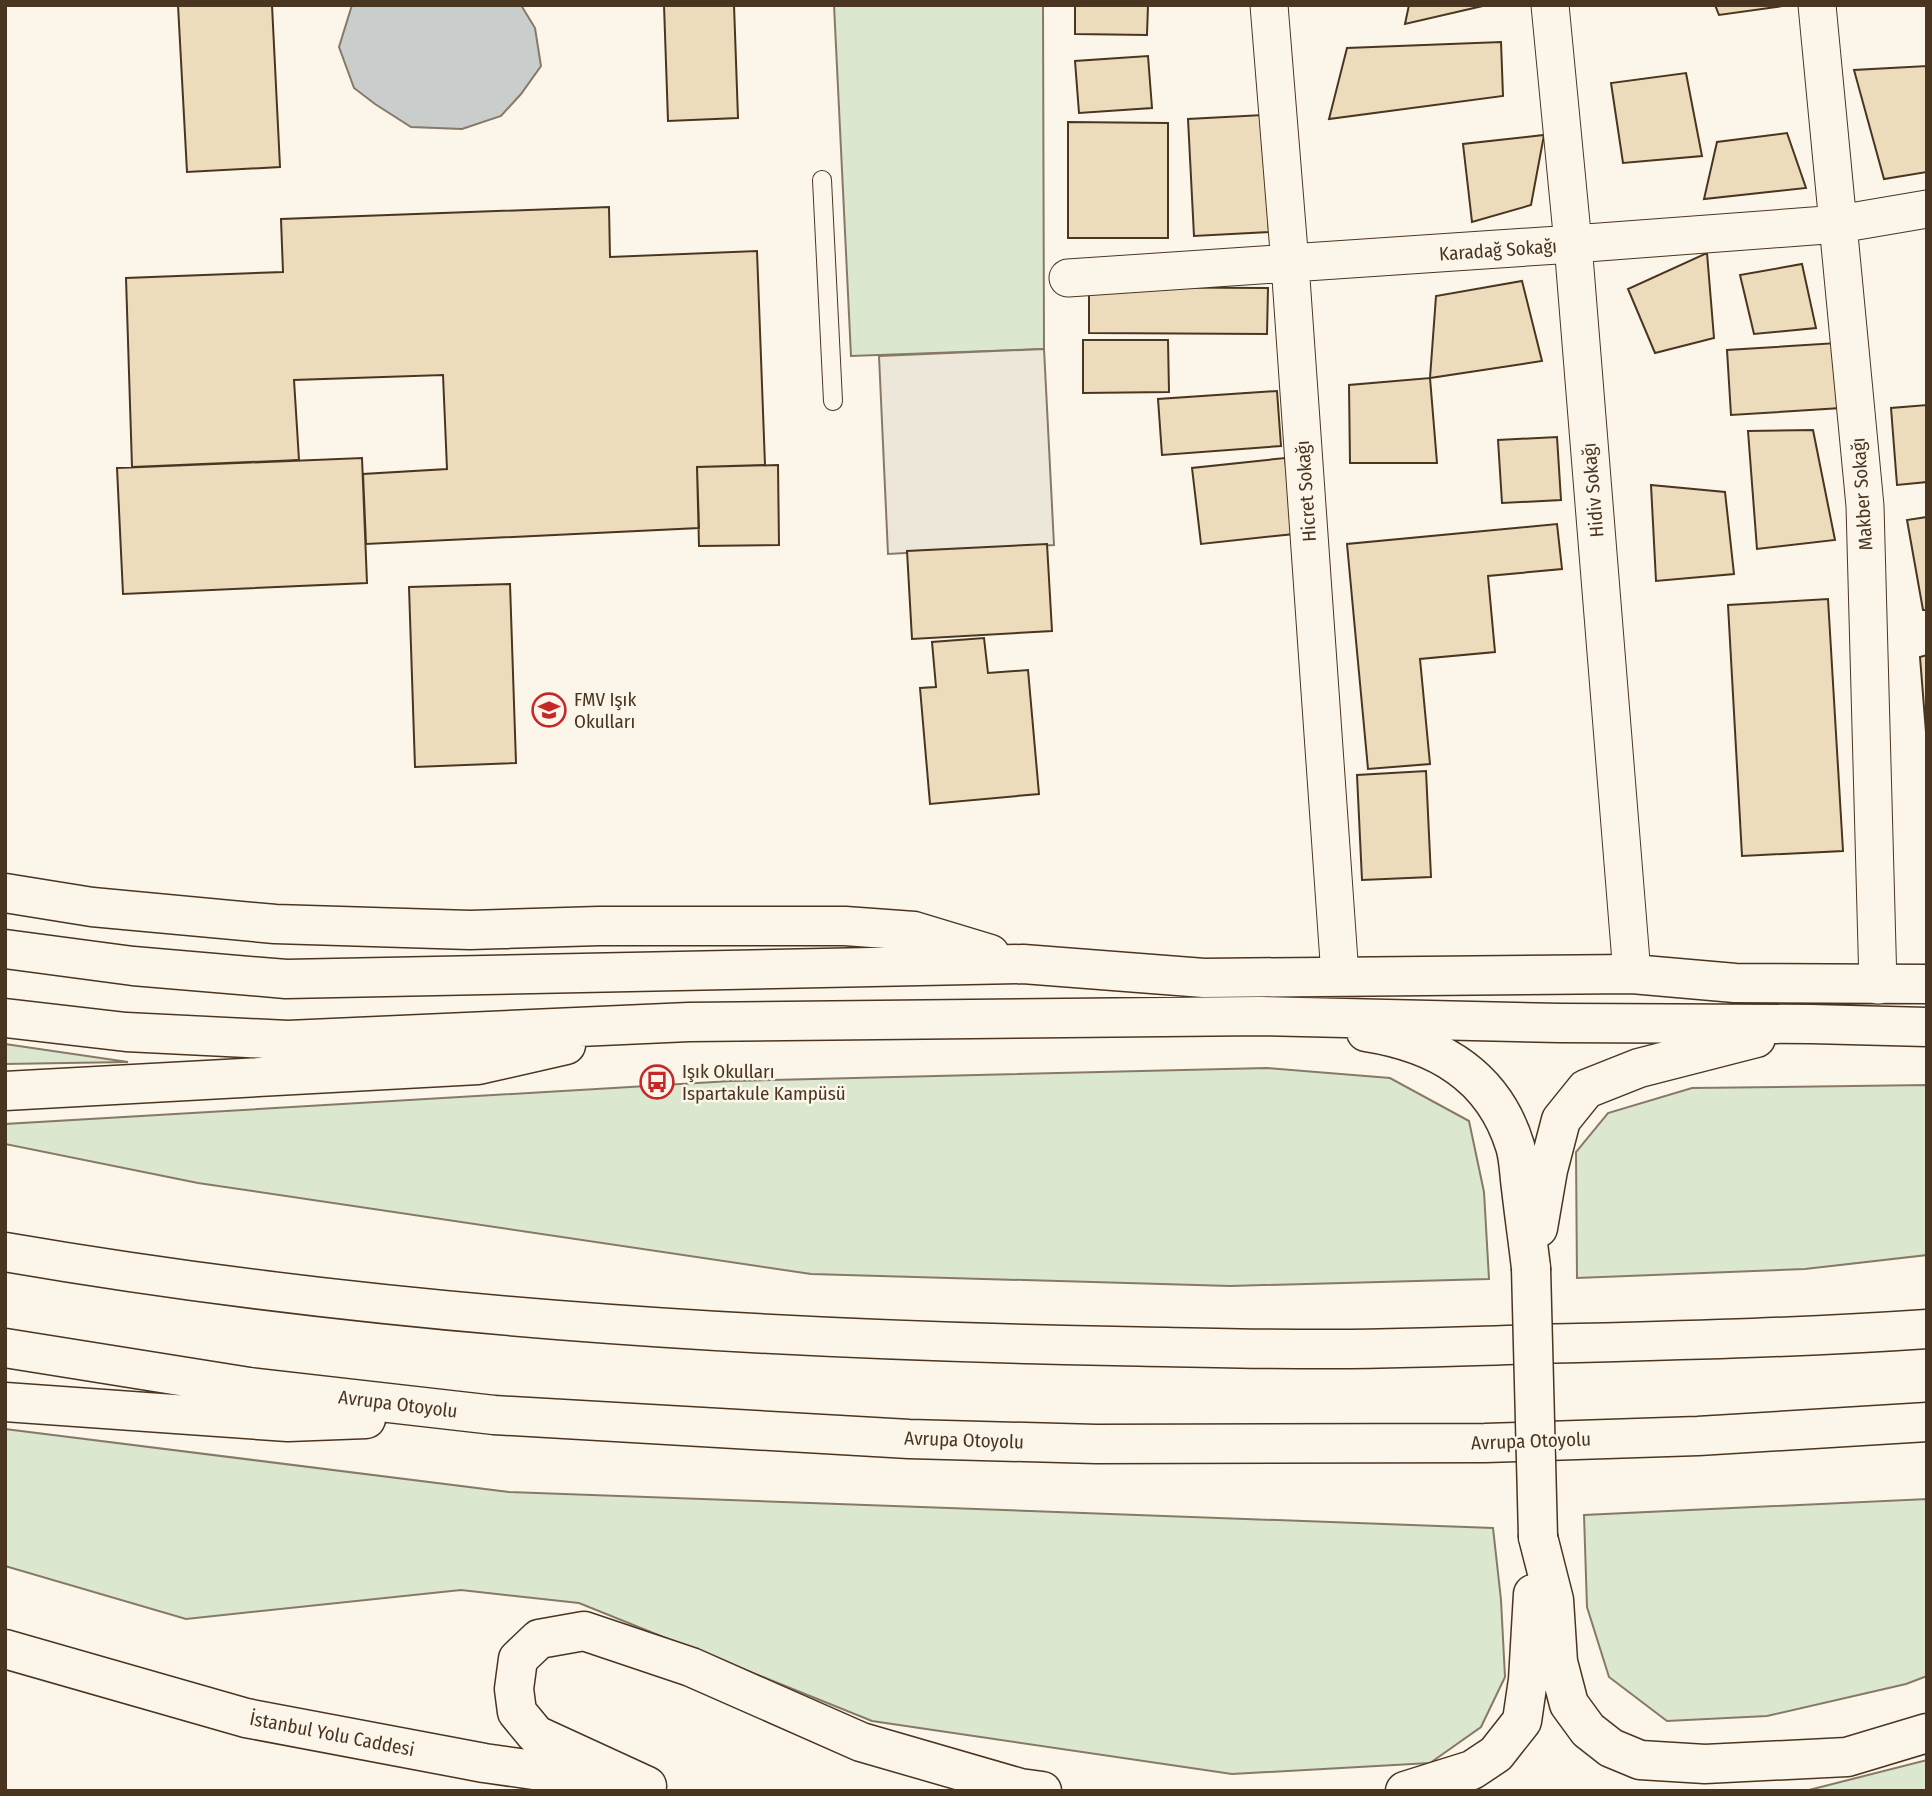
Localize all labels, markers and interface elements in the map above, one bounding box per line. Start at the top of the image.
street label: Karadağ Sokağı [1438,234,1558,266]
street label: Makber Sokağı [1847,437,1877,551]
street label: Hicret Sokağı [1291,440,1321,542]
street label: Hidiv Sokağı [1577,442,1609,538]
place label: FMV Işık Okulları [574,688,636,733]
school or university icon: FMV Işık Okulları [530,691,568,729]
place label: Işık Okulları Ispartakule Kampüsü [682,1060,846,1105]
bus stop icon: Işık Okulları Ispartakule Kampüsü [638,1063,676,1101]
street label: Avrupa Otoyolu [337,1385,459,1423]
street label: Avrupa Otoyolu [904,1426,1024,1454]
street label: Avrupa Otoyolu [1471,1427,1591,1455]
street label: İstanbul Yolu Caddesi [248,1707,416,1761]

